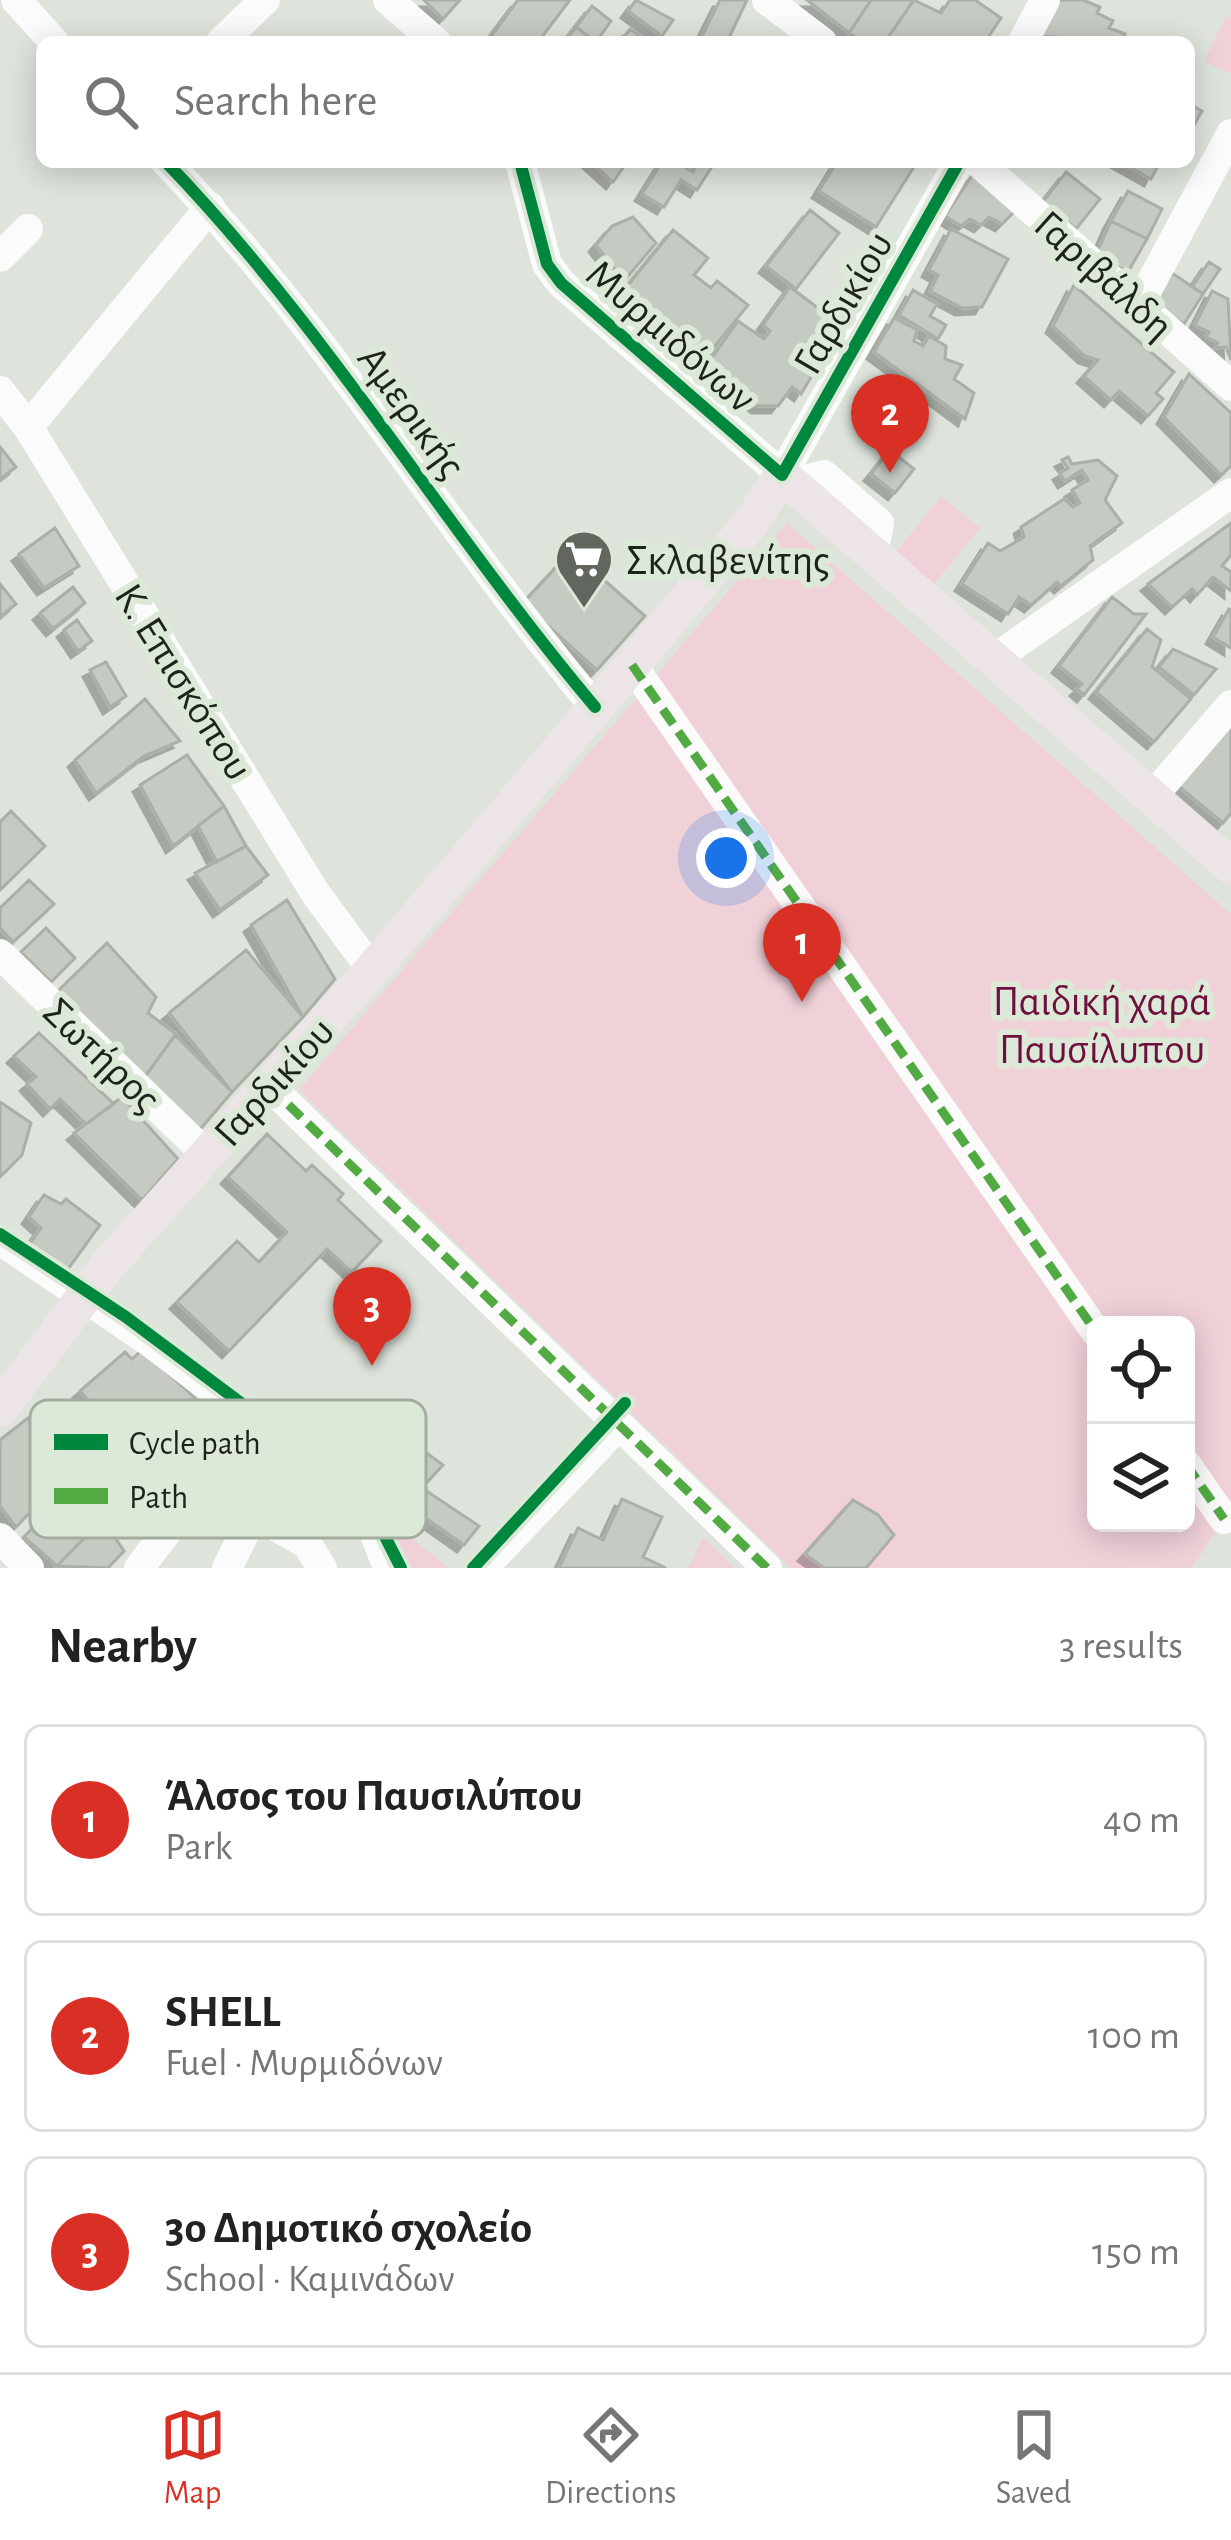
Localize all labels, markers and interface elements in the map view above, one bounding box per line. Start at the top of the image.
search box [36,36,1195,168]
icon: search [78,69,144,135]
text: Search here [174,79,377,124]
street label: Γαριβάλδη [1026,203,1181,348]
street label: Γαρδικίου [786,225,901,381]
street label: Μυρμιδόνων [578,252,763,421]
street label: Αμερικής [350,338,473,486]
pin: 2 [851,374,929,473]
supermarket icon: Σκλαβενίτης [553,528,615,610]
place label: Σκλαβενίτης [626,540,829,582]
street label: Κ. Επισκόπου [107,577,260,787]
your location [696,828,756,888]
pin: 1 [763,903,841,1002]
park label: Παιδική χαρά Παυσίλυπου [993,981,1211,1071]
street label: Σωτήρος [35,990,168,1121]
street label: Γαρδικίου [207,1010,342,1155]
pin: 3 [333,1267,411,1366]
map controls [1087,1316,1195,1532]
button: locate [1087,1316,1195,1424]
legend [30,1400,426,1538]
button: layers [1087,1424,1195,1532]
text: Cycle path [129,1428,261,1461]
text: Path [129,1482,188,1515]
text: Nearby [48,1621,197,1672]
text: 3 results [1059,1627,1183,1666]
text: Άλσος του Παυσιλύπου [165,1774,583,1819]
text: 1 [83,1801,97,1840]
text: 40 m [1103,1801,1180,1840]
text: Park [165,1828,232,1867]
text: SHELL [165,1990,281,2035]
text: 2 [81,2017,99,2056]
text: 100 m [1088,2017,1180,2056]
text: Fuel · Μυρμιδόνων [165,2044,443,2083]
text: 3ο Δημοτικό σχολείο [165,2206,532,2251]
text: 3 [82,2233,98,2272]
text: 150 m [1092,2233,1180,2272]
text: School · Καμινάδων [165,2260,455,2299]
tab: Map [160,2402,226,2514]
tab: Directions [545,2402,676,2514]
tab: Saved [996,2402,1071,2514]

